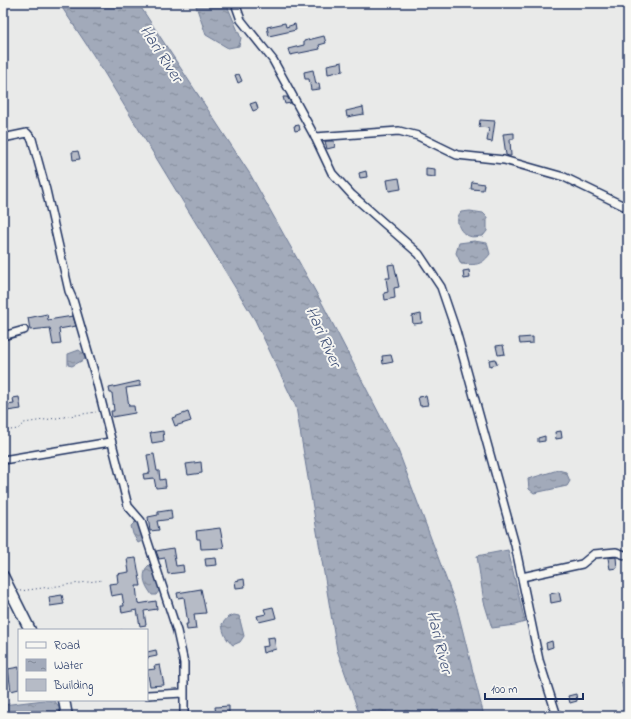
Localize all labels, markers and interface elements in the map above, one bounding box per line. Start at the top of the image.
water label: Hari River [133,20,190,90]
water label: Hari River [299,303,349,374]
water label: Hari River [419,608,460,679]
legend [18,629,148,701]
text: Road [54,637,80,655]
text: Water [54,657,83,675]
scale bar [485,675,583,701]
text: Building [53,677,93,696]
text: 100 m [491,681,518,699]

